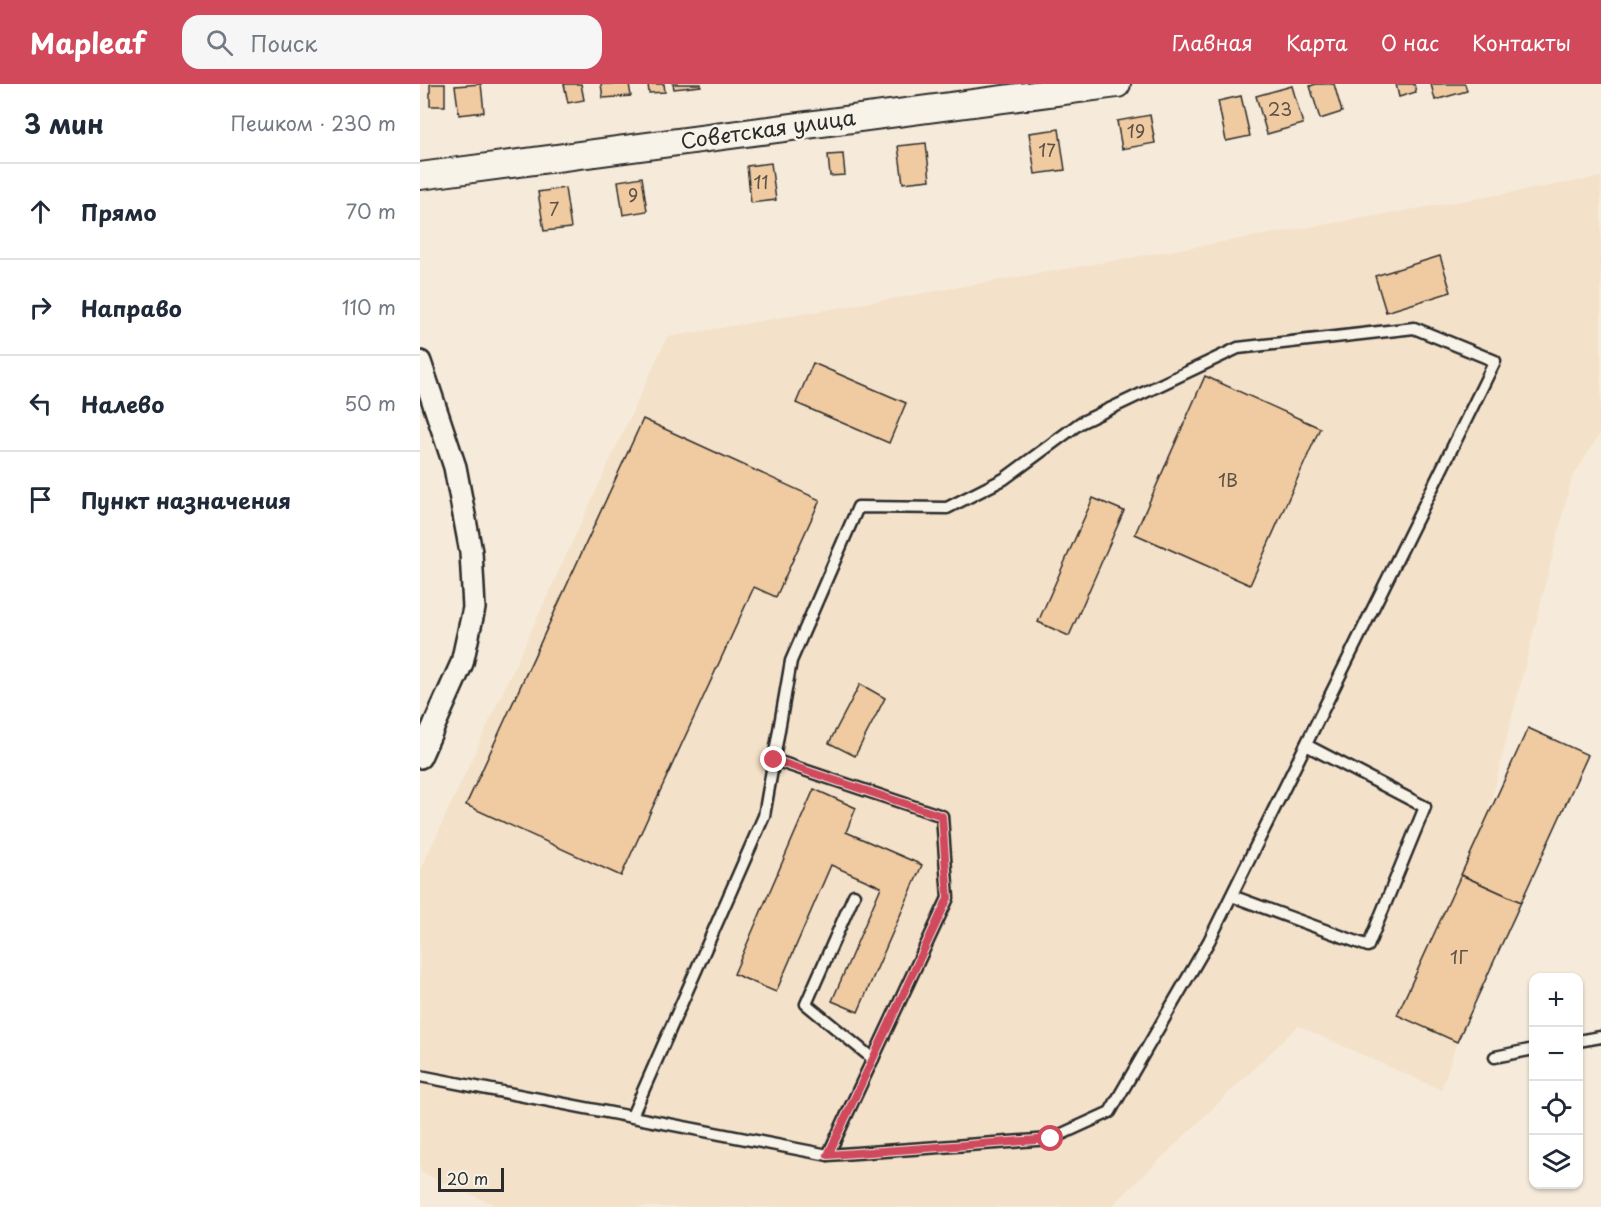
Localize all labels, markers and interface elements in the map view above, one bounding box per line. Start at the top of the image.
search box [182,15,602,69]
text: Mapleaf [30,21,146,64]
icon: search [203,26,236,59]
text: Поиск [251,26,317,59]
text: Главная [1172,26,1253,58]
text: Карта [1286,26,1348,58]
text: О нас [1381,26,1439,58]
text: Контакты [1472,26,1571,58]
house number: 23 [1268,95,1292,122]
street label: Советская улица [678,100,858,156]
text: 3 мин [24,104,104,143]
text: Пешком · 230 m [231,108,396,138]
house number: 19 [1127,117,1145,144]
house number: 17 [1038,136,1056,163]
house number: 11 [753,168,769,195]
house number: 9 [628,181,638,208]
icon: ahead [24,195,57,228]
text: Прямо [81,195,156,228]
house number: 7 [549,195,559,222]
text: 70 m [346,196,396,226]
icon: right [24,291,57,324]
text: Направо [81,291,182,324]
text: 110 m [342,292,396,322]
icon: left [24,387,57,420]
text: Налево [81,387,164,420]
text: 50 m [344,388,396,418]
house number: 1В [1218,466,1238,493]
icon: arrive [24,483,57,516]
text: Пункт назначения [81,483,291,516]
route end [760,746,786,772]
house number: 1Г [1450,943,1468,970]
map controls [1529,973,1583,1189]
button: + [1529,973,1583,1027]
button: − [1529,1027,1583,1081]
button: locate [1529,1081,1583,1135]
route start [1037,1125,1063,1151]
button: layers [1529,1135,1583,1189]
scale bar [438,1165,504,1192]
text: 20 m [447,1166,488,1190]

